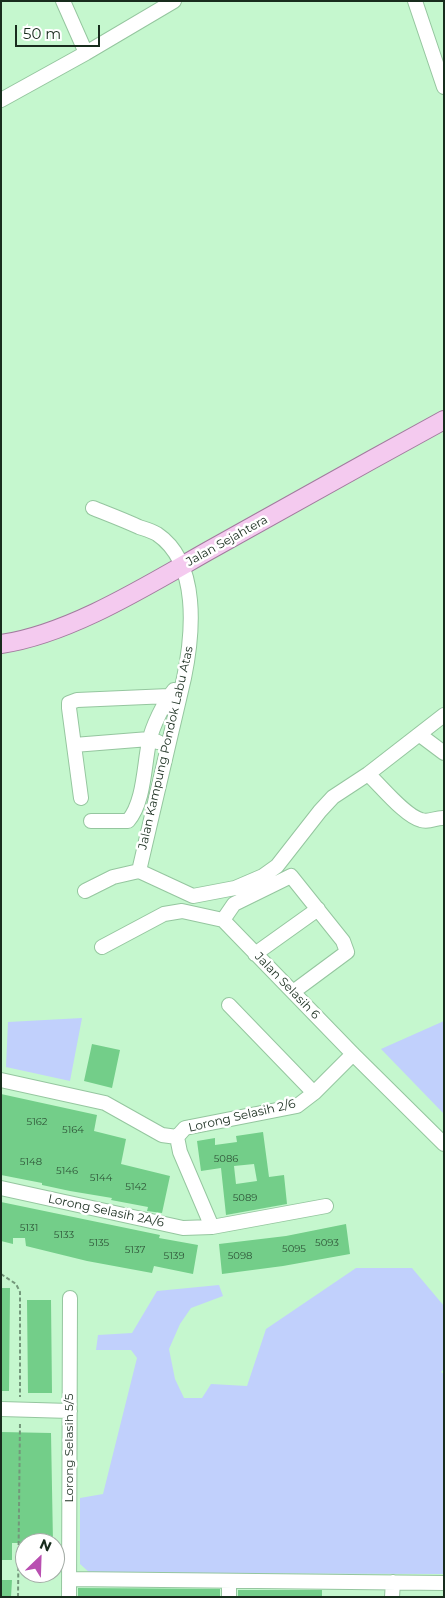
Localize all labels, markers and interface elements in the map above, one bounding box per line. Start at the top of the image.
scale bar [18,15,102,47]
text: 50 m [23,24,61,43]
street label: Jalan Sejahtera [184,513,270,569]
street label: Jalan Kampung Pondok Labu Atas [136,645,196,851]
street label: Jalan Selasih 6 [252,950,322,1022]
street label: Lorong Selasih 2/6 [187,1097,297,1135]
house number: 5162 [26,1116,48,1128]
house number: 5164 [62,1124,84,1136]
house number: 5086 [214,1153,238,1165]
house number: 5148 [20,1156,42,1168]
house number: 5146 [56,1165,78,1177]
house number: 5144 [90,1172,112,1184]
house number: 5142 [125,1181,147,1193]
street label: Lorong Selasih 2A/6 [47,1192,165,1230]
house number: 5089 [233,1192,257,1204]
house number: 5131 [20,1222,38,1234]
house number: 5133 [54,1229,74,1241]
house number: 5135 [89,1237,109,1249]
house number: 5093 [315,1237,339,1249]
house number: 5095 [282,1243,306,1255]
house number: 5137 [125,1244,145,1256]
house number: 5139 [164,1250,184,1262]
house number: 5098 [228,1250,252,1262]
street label: Lorong Selasih 5/5 [62,1393,76,1503]
north arrow [15,1533,65,1583]
text: N [37,1535,55,1556]

